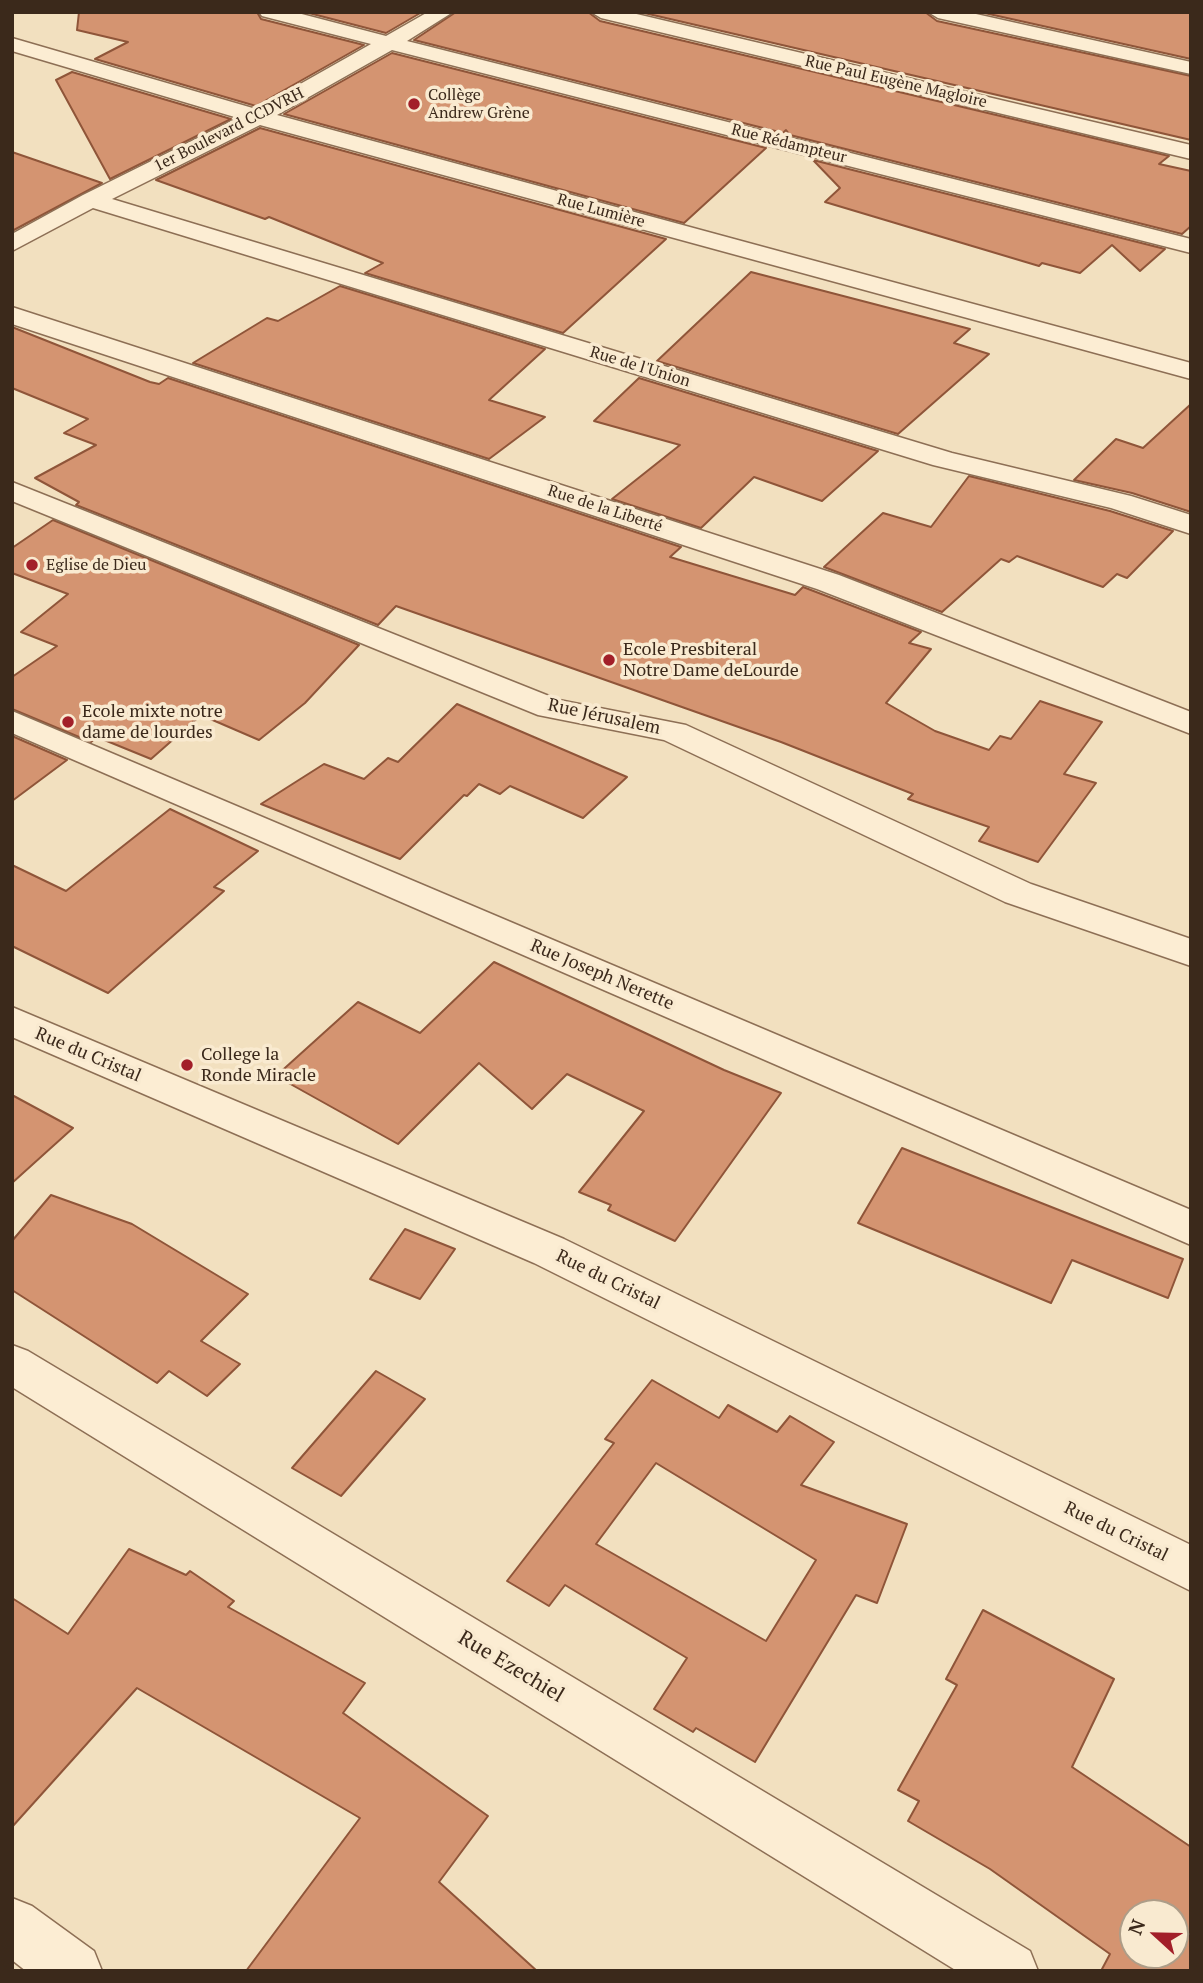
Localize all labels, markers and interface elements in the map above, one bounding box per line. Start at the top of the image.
street label: Rue Paul Eugène Magloire [803,52,989,112]
street label: 1er Boulevard CCDVRH [151,84,307,176]
place label: Collège Andrew Grène [428,85,530,123]
marker: Collège Andrew Grène [406,96,422,112]
street label: Rue Rédampteur [729,120,849,168]
street label: Rue Lumière [555,190,647,232]
street label: Rue de l'Union [588,343,692,391]
street label: Rue de la Liberté [545,481,665,537]
place label: Eglise de Dieu [46,555,146,575]
marker: Eglise de Dieu [24,557,40,573]
place label: Ecole Presbiteral Notre Dame deLourde [623,639,799,682]
marker: Ecole Presbiteral Notre Dame deLourde [601,652,617,668]
street label: Rue Jérusalem [546,695,662,739]
place label: Ecole mixte notre dame de lourdes [82,701,223,744]
marker: Ecole mixte notre dame de lourdes [60,714,76,730]
street label: Rue Joseph Nerette [527,935,677,1015]
street label: Rue du Cristal [32,1023,144,1087]
place label: College la Ronde Miracle [201,1044,316,1086]
marker: College la Ronde Miracle [179,1057,195,1073]
street label: Rue du Cristal [553,1246,663,1314]
street label: Rue du Cristal [1061,1498,1171,1566]
street label: Rue Ezechiel [453,1626,569,1708]
north arrow [1119,1899,1189,1969]
text: N [1122,1915,1150,1938]

